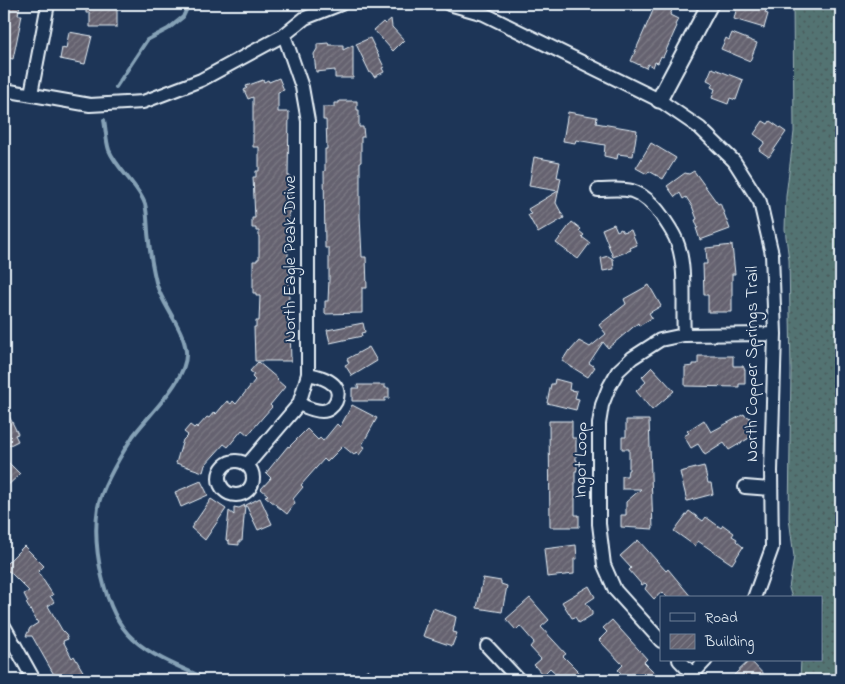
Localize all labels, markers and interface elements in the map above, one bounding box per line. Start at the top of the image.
street label: North Eagle Peak Drive [278,175,305,342]
street label: North Copper Springs Trail [740,266,767,462]
street label: Ingot Loop [568,421,597,498]
legend [660,596,822,662]
text: Road [705,607,738,629]
text: Building [704,631,754,654]

